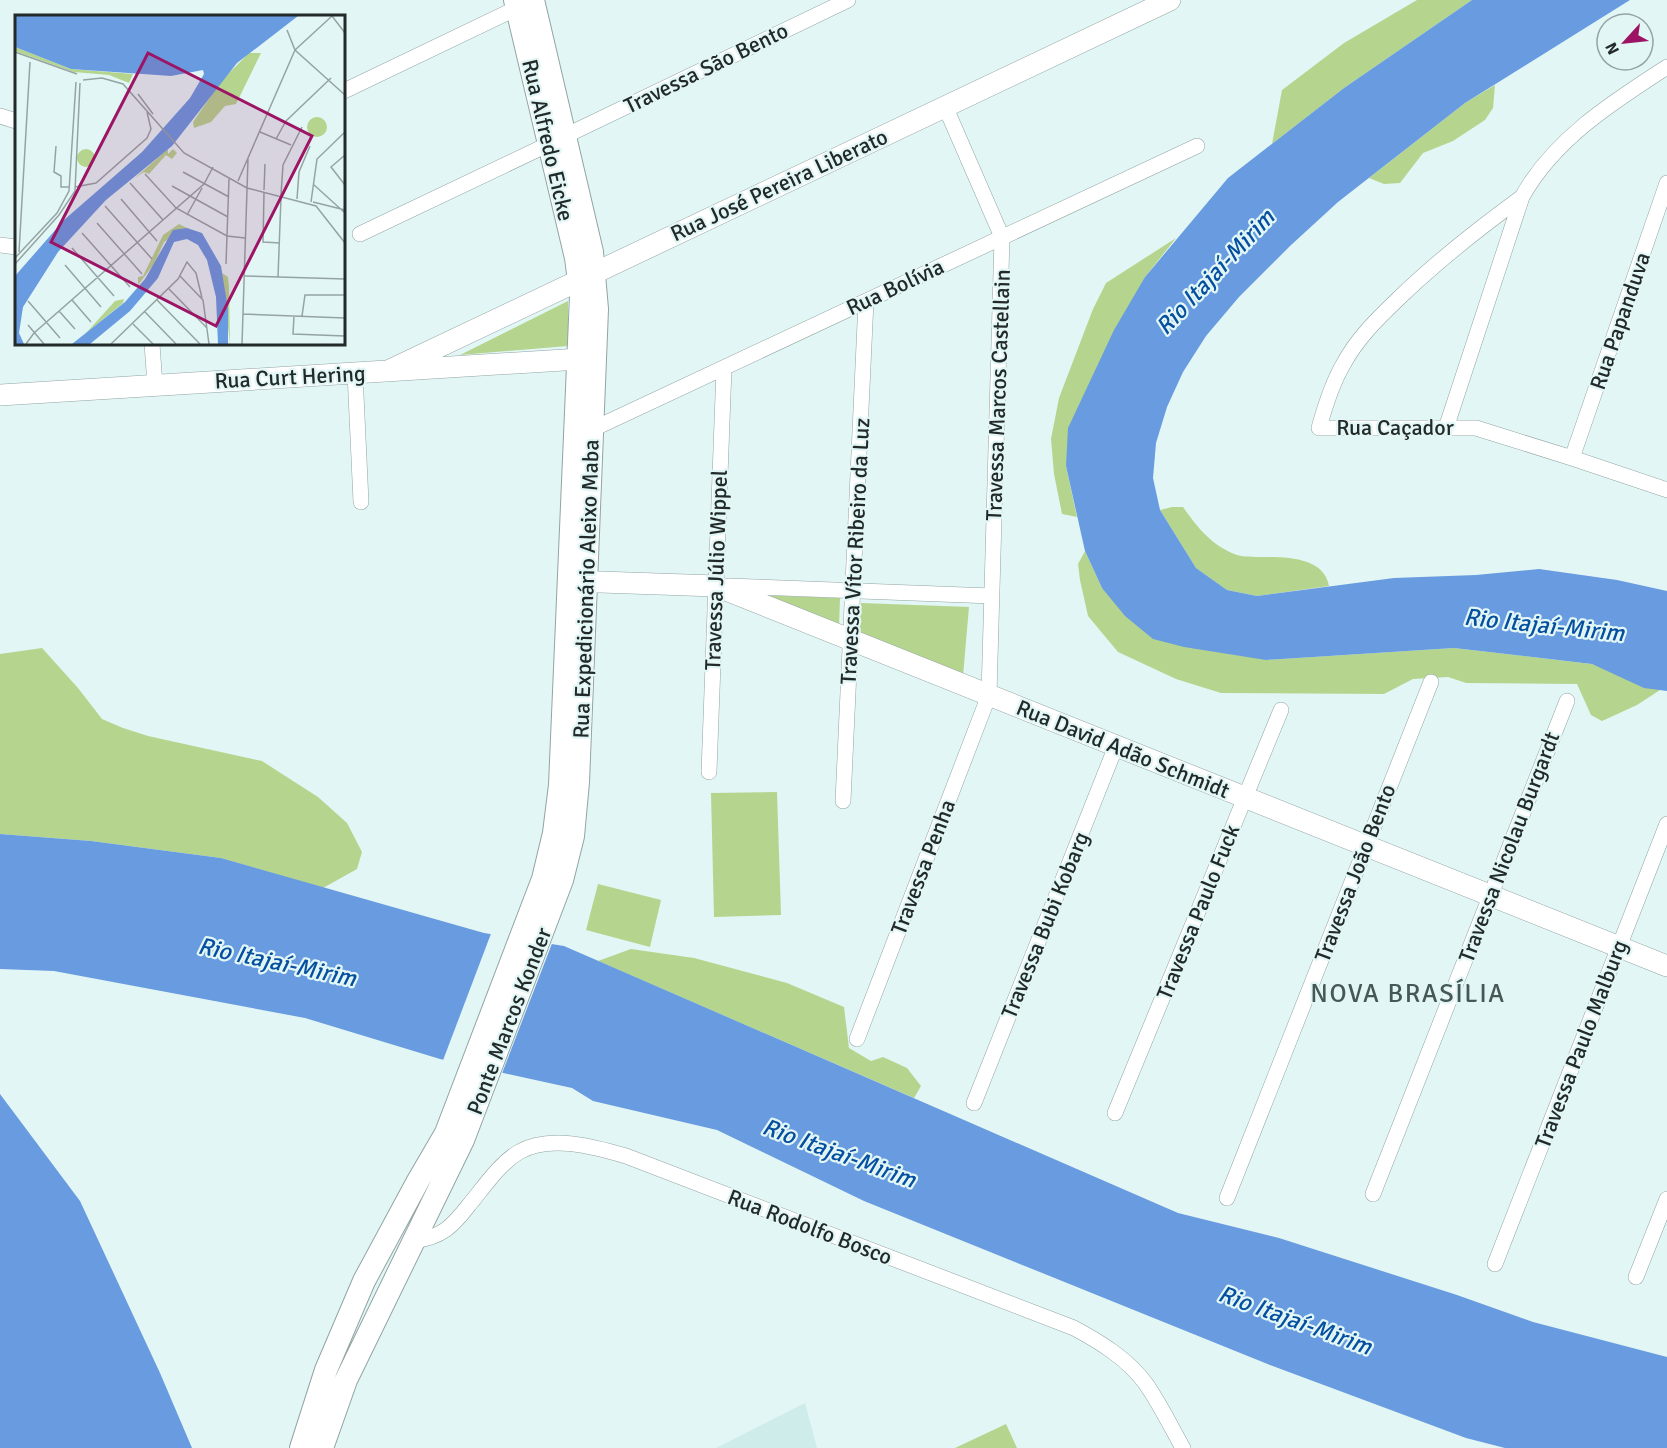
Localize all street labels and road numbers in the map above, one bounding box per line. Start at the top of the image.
street label: Travessa São Bento [619,17,793,119]
street label: Rua Alfredo Eicke [516,57,580,223]
street label: Rua José Pereira Liberato [666,123,892,247]
street label: Rua Papanduva [1584,249,1656,393]
street label: Rua Bolívia [842,253,948,321]
street label: Travessa Marcos Castellain [980,269,1016,521]
street label: Rua Curt Hering [214,360,366,394]
street label: Rua Caçador [1336,414,1454,441]
street label: Travessa Vítor Ribeiro da Luz [835,417,875,685]
street label: Rua Expedicionário Aleixo Maba [567,439,605,739]
street label: Travessa Júlio Wippel [699,469,733,671]
street label: Rua David Adão Schmidt [1012,694,1234,804]
street label: Travessa Nicolau Burgardt [1453,728,1566,966]
street label: Travessa João Bento [1309,780,1401,966]
street label: Travessa Penha [885,796,961,938]
street label: Travessa Paulo Fuck [1151,820,1245,1004]
street label: Travessa Bubi Kobarg [995,828,1095,1022]
street label: Ponte Marcos Konder [461,924,557,1118]
street label: Travessa Paulo Malburg [1529,936,1633,1152]
street label: Rua Rodolfo Bosco [724,1183,896,1271]

